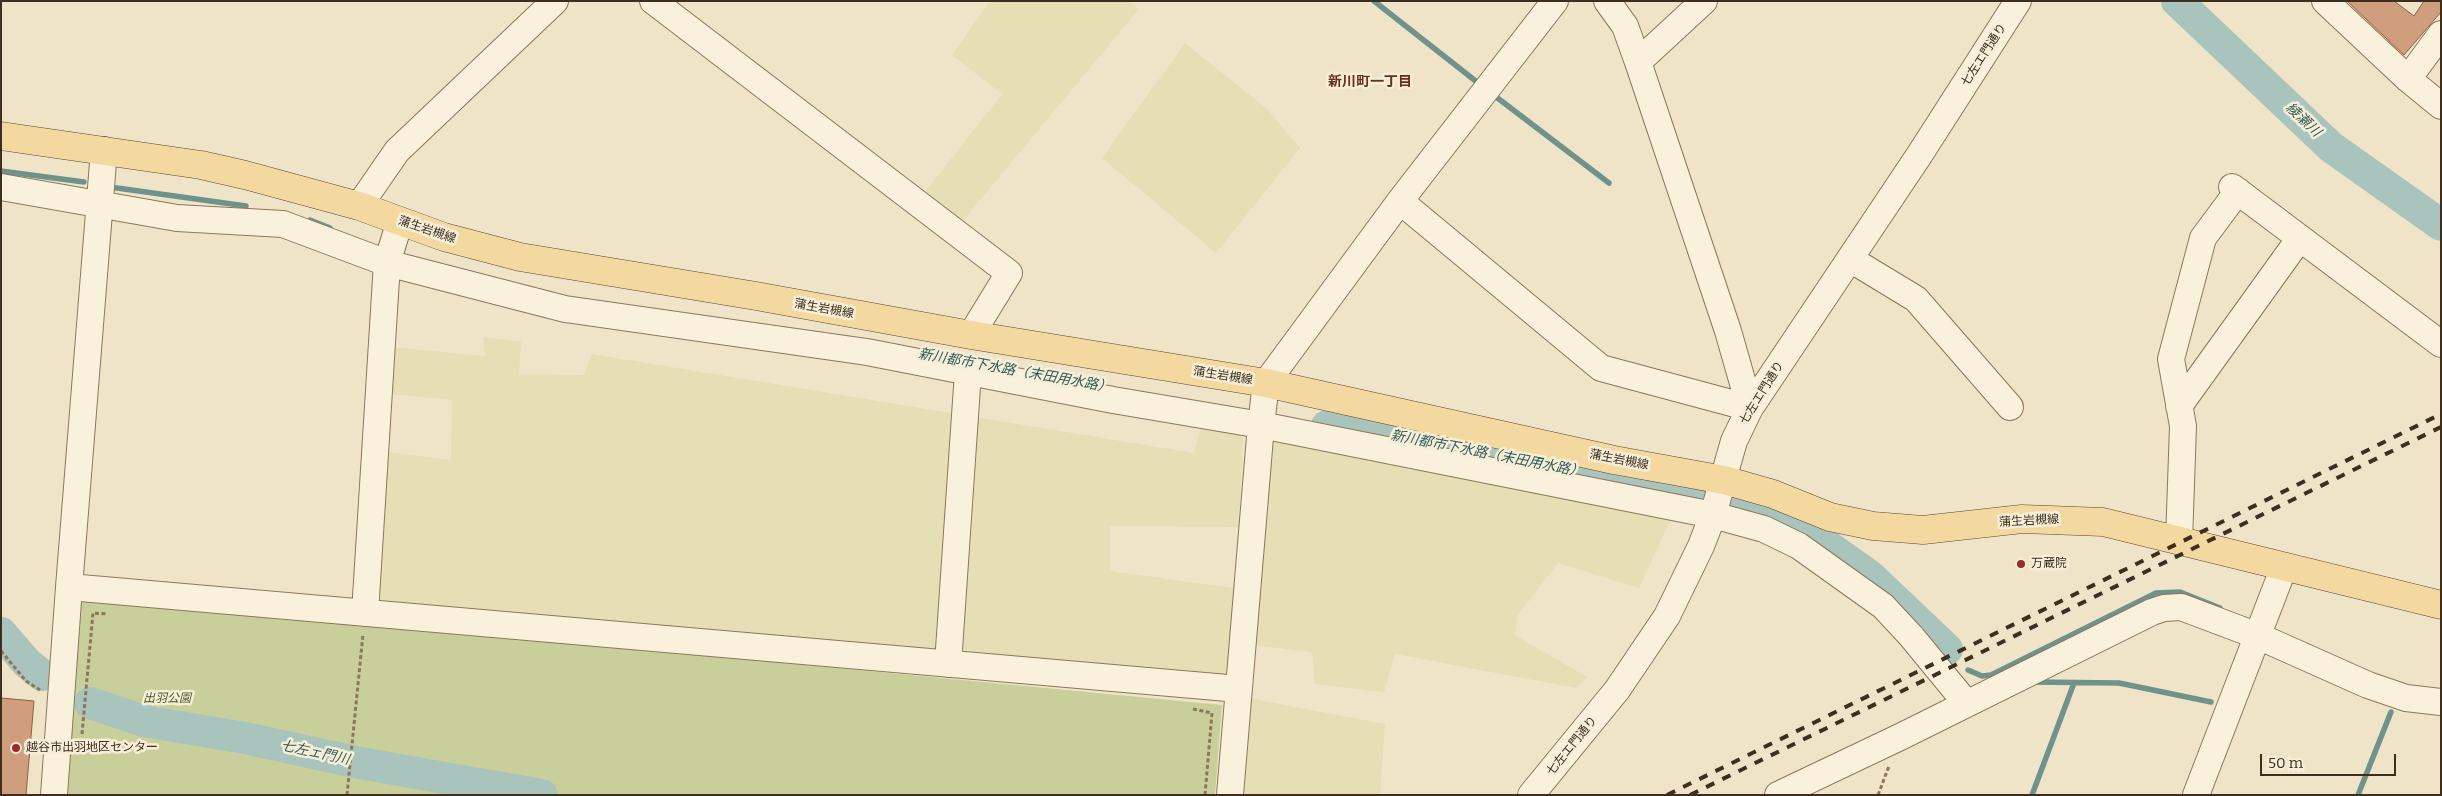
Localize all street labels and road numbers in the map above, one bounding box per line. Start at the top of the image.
street label: 七左エ門通り [1958,21,2010,89]
street label: 蒲生岩槻線 [396,213,458,247]
street label: 蒲生岩槻線 [793,297,855,321]
street label: 七左エ門通り [1737,359,1787,427]
street label: 蒲生岩槻線 [1192,364,1254,388]
street label: 蒲生岩槻線 [1588,447,1650,473]
street label: 蒲生岩槻線 [1999,512,2059,530]
street label: 七左エ門通り [1544,713,1600,779]

